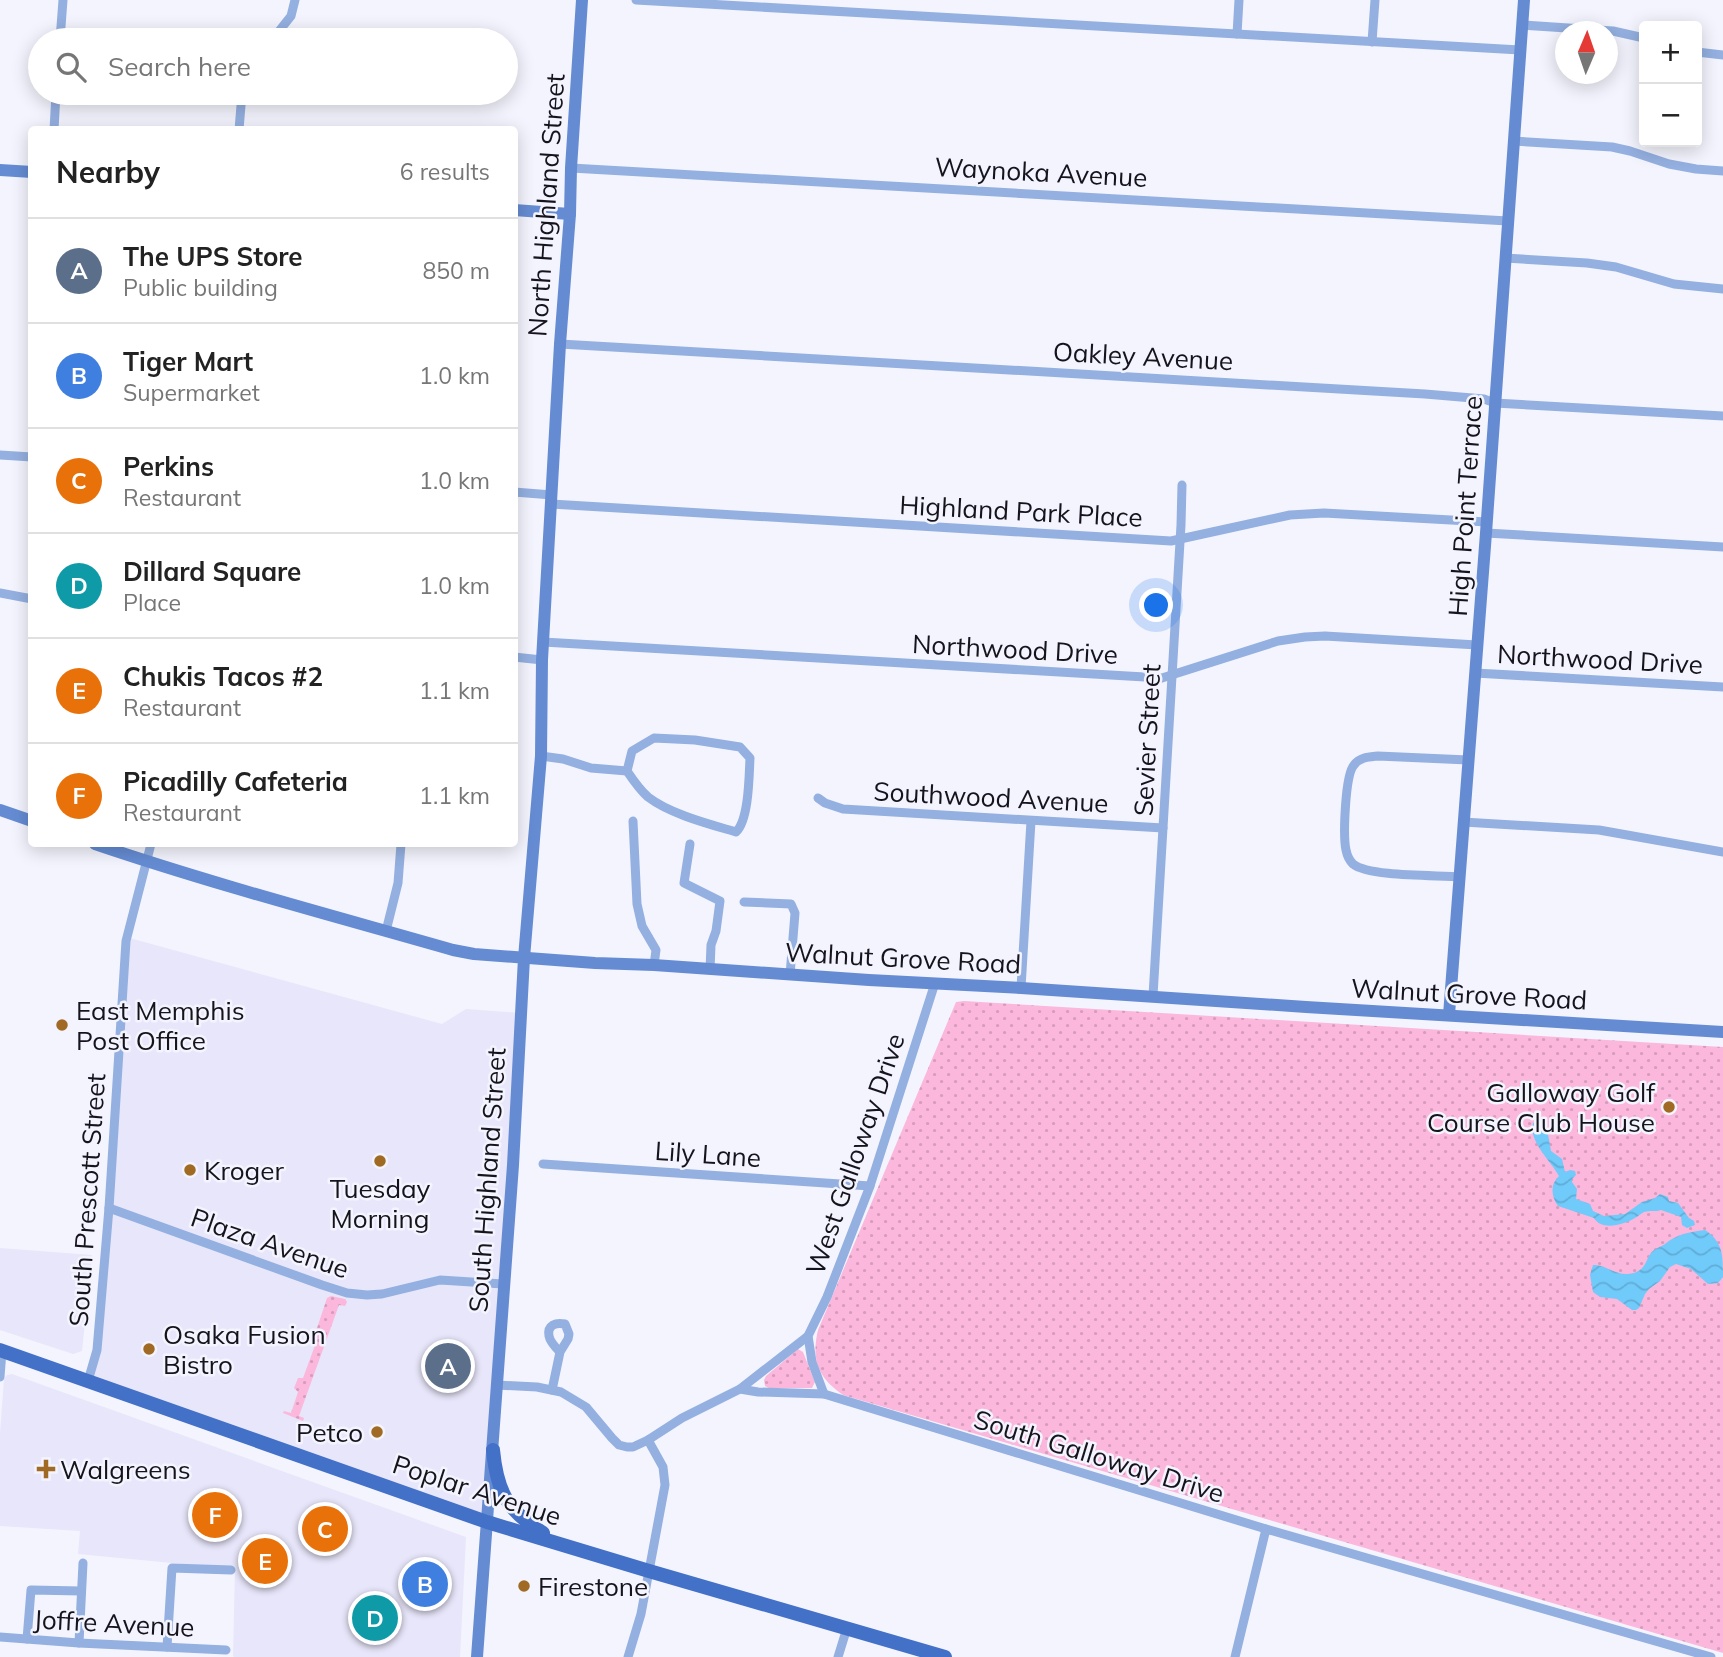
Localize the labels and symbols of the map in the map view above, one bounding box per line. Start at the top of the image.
north arrow [1555,21,1618,84]
street label: North Highland Street [520,72,572,338]
street label: Waynoka Avenue [934,150,1148,194]
street label: Oakley Avenue [1052,335,1234,377]
street label: High Point Terrace [1441,394,1489,618]
street label: Highland Park Place [899,488,1143,534]
your location [1139,588,1173,622]
street label: Northwood Drive [911,627,1119,671]
street label: Northwood Drive [1496,637,1704,681]
street label: Sevier Street [1127,663,1167,817]
street label: Southwood Avenue [873,774,1109,820]
street label: Walnut Grove Road [784,935,1022,981]
street label: Walnut Grove Road [1350,971,1588,1017]
place label: East Memphis Post Office [76,994,245,1057]
marker: East Memphis Post Office [54,1017,70,1033]
street label: West Galloway Drive [798,1029,912,1279]
street label: South Highland Street [461,1046,513,1314]
street label: South Prescott Street [62,1072,112,1328]
place label: Galloway Golf Course Club House [1427,1076,1656,1139]
marker: Galloway Golf Course Club House [1661,1099,1677,1115]
street label: Lily Lane [654,1134,762,1174]
marker: Tuesday Morning [372,1153,388,1169]
place label: Kroger [204,1154,284,1187]
marker: Kroger [182,1162,198,1178]
place label: Tuesday Morning [330,1172,431,1235]
street label: Plaza Avenue [187,1201,353,1285]
place label: Osaka Fusion Bistro [163,1318,326,1381]
pin: A [425,1340,471,1392]
marker: Osaka Fusion Bistro [141,1341,157,1357]
street label: South Galloway Drive [970,1402,1228,1510]
place label: Petco [296,1416,363,1449]
marker: Petco [369,1424,385,1440]
street label: Poplar Avenue [389,1447,565,1533]
place label: Walgreens [60,1453,191,1486]
marker: Walgreens [38,1461,54,1477]
pin: F [192,1489,238,1541]
pin: C [302,1503,348,1555]
pin: E [242,1535,288,1587]
pin: B [402,1558,448,1610]
place label: Firestone [538,1570,648,1603]
marker: Firestone [516,1578,532,1594]
pin: D [352,1592,398,1644]
street label: Joffre Avenue [33,1602,195,1644]

